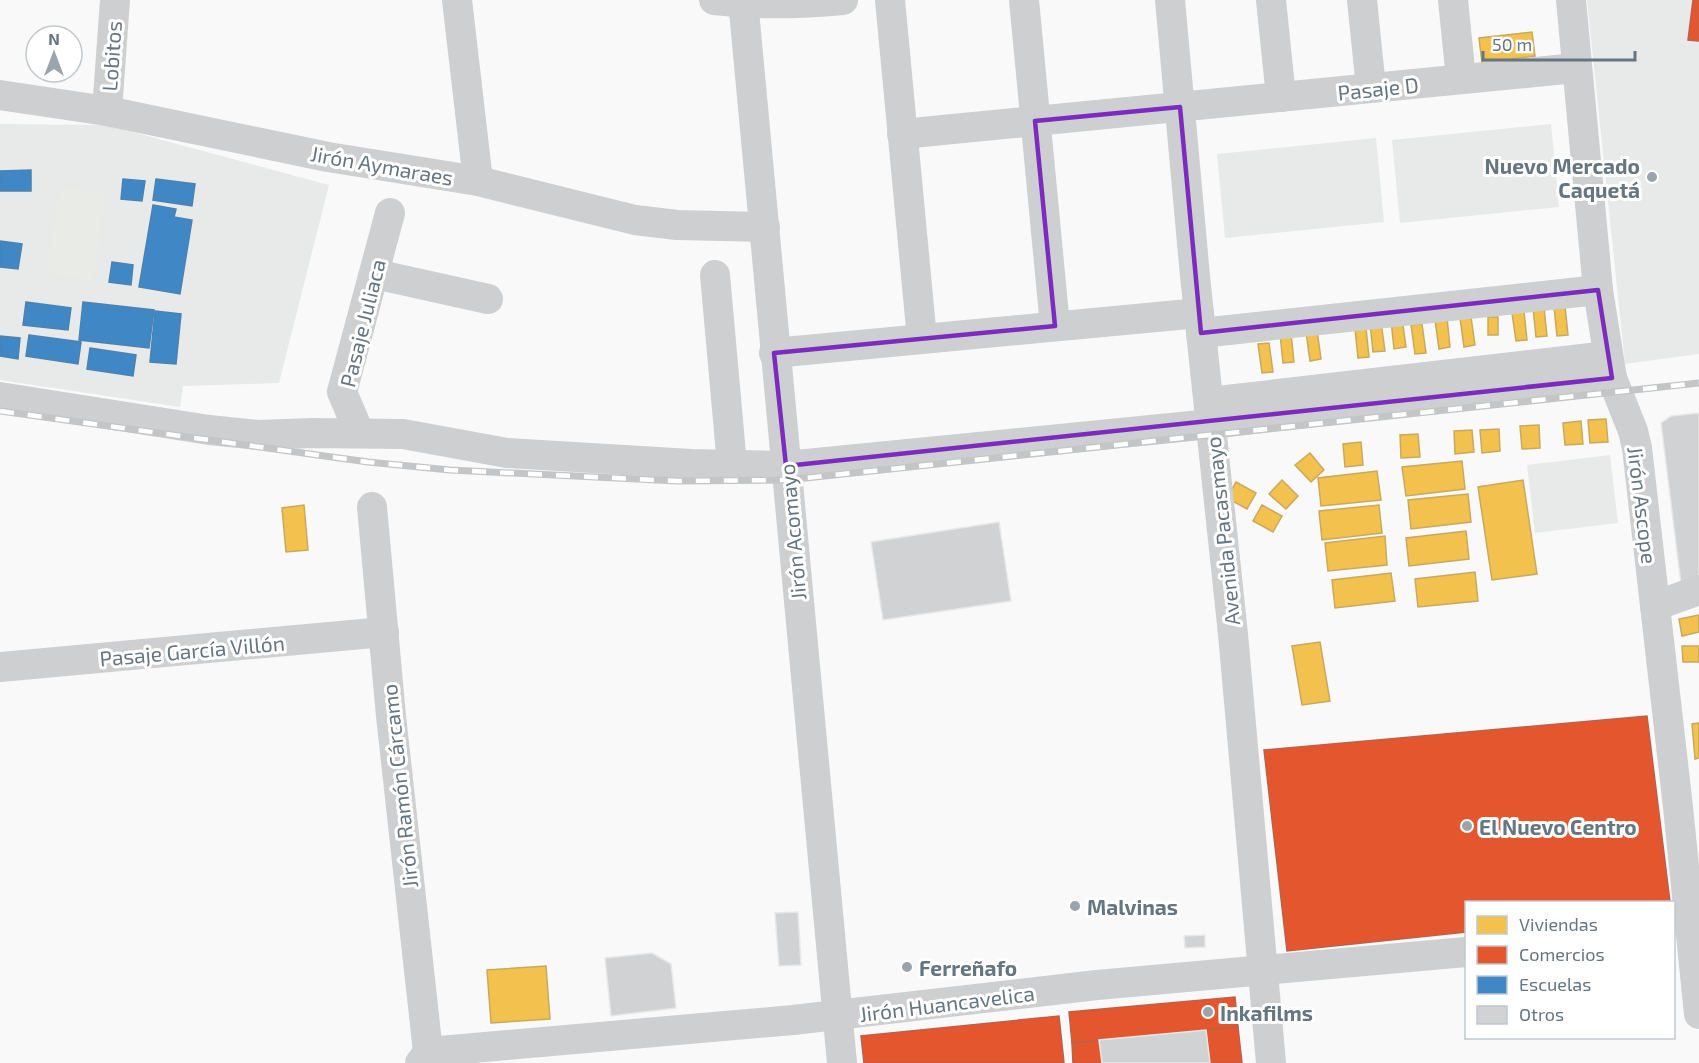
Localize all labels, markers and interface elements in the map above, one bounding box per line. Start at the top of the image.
street label: Lobitos [96,20,126,92]
north arrow [24,24,84,84]
scale bar [1483,24,1634,62]
text: N [48,29,60,48]
text: 50 m [1492,33,1532,55]
street label: Pasaje D [1336,71,1420,106]
street label: Jirón Aymaraes [309,140,455,190]
place label: Nuevo Mercado Caquetá [1485,153,1640,202]
marker: Nuevo Mercado Caquetá [1645,170,1659,184]
street label: Pasaje Juliaca [334,257,391,390]
street label: Avenida Pacasmayo [1200,435,1244,627]
street label: Jirón Ascope [1623,445,1663,565]
street label: Jirón Acomayo [774,463,810,601]
street label: Pasaje García Villón [98,629,286,672]
street label: Jirón Ramón Cárcamo [376,683,422,889]
place label: El Nuevo Centro [1479,814,1637,839]
marker: El Nuevo Centro [1460,819,1474,833]
place label: Malvinas [1087,894,1178,919]
marker: Malvinas [1068,899,1082,913]
legend [1465,901,1675,1039]
text: Viviendas [1519,913,1598,935]
text: Comercios [1519,943,1605,965]
place label: Ferreñafo [919,955,1017,980]
marker: Ferreñafo [900,960,914,974]
text: Escuelas [1519,973,1591,995]
street label: Jirón Huancavelica [858,980,1036,1026]
place label: Inkafilms [1220,1000,1313,1025]
text: Otros [1519,1003,1564,1025]
marker: Inkafilms [1201,1005,1215,1019]

